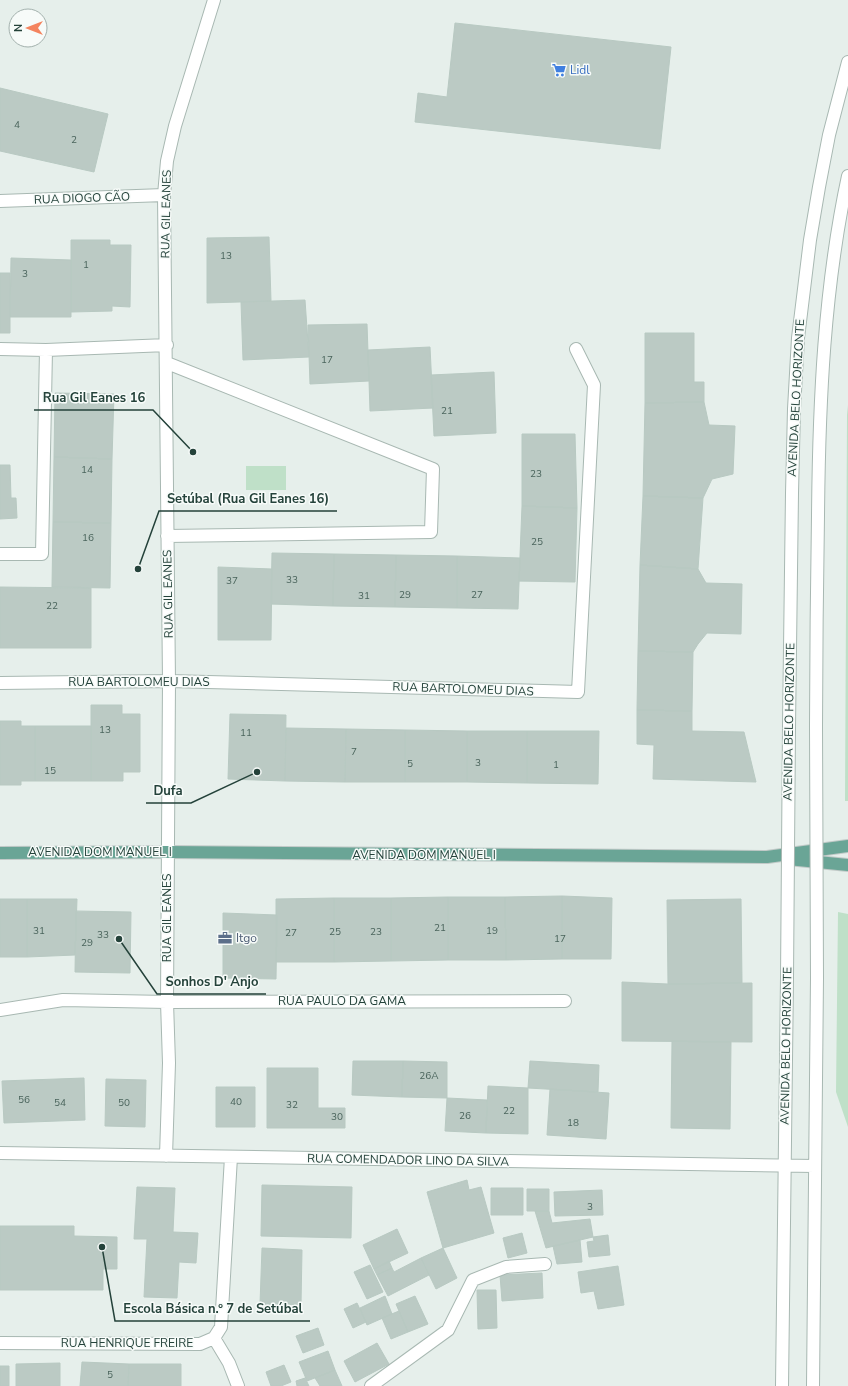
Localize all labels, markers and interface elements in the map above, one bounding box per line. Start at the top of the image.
north arrow [8,8,48,48]
text: N [11,24,26,32]
supermarket icon: Lidl [551,62,567,78]
place label: Lidl [570,62,590,78]
house number: 4 [14,118,20,132]
house number: 2 [71,133,77,147]
street label: RUA GIL EANES [157,170,175,258]
street label: RUA DIOGO CÃO [34,188,130,208]
house number: 13 [220,249,232,263]
house number: 1 [83,258,89,272]
house number: 3 [22,267,28,281]
street label: AVENIDA BELO HORIZONTE [784,319,808,477]
house number: 17 [321,353,333,367]
callout: Rua Gil Eanes 16 [34,385,153,410]
text: Rua Gil Eanes 16 [43,389,145,407]
house number: 21 [441,404,453,418]
house number: 14 [81,463,93,477]
house number: 23 [530,467,542,481]
callout: Setúbal (Rua Gil Eanes 16) [159,486,337,511]
text: Setúbal (Rua Gil Eanes 16) [167,490,329,508]
house number: 16 [82,531,94,545]
house number: 25 [531,535,543,549]
street label: RUA GIL EANES [159,550,177,638]
house number: 33 [286,573,298,587]
house number: 37 [226,574,238,588]
house number: 29 [399,588,411,602]
house number: 27 [471,588,483,602]
house number: 31 [358,589,370,603]
house number: 22 [46,599,58,613]
street label: AVENIDA BELO HORIZONTE [780,643,798,801]
street label: RUA BARTOLOMEU DIAS [68,674,210,690]
street label: RUA BARTOLOMEU DIAS [392,679,534,699]
house number: 13 [99,723,111,737]
house number: 11 [240,726,252,740]
house number: 7 [351,745,357,759]
house number: 3 [475,756,481,770]
house number: 5 [407,757,413,771]
house number: 1 [553,758,559,772]
house number: 15 [44,764,56,778]
callout: Dufa [146,778,191,803]
text: Dufa [153,782,183,800]
street label: AVENIDA DOM MANUEL I [28,844,172,860]
street label: AVENIDA DOM MANUEL I [352,847,496,863]
street label: RUA GIL EANES [159,874,175,962]
house number: 21 [434,921,446,935]
house number: 31 [33,924,45,938]
house number: 19 [486,924,498,938]
house number: 25 [329,925,341,939]
house number: 23 [370,925,382,939]
house number: 27 [285,926,297,940]
house number: 33 [97,928,109,942]
office icon: Itgo [217,930,233,946]
place label: Itgo [236,930,257,946]
house number: 17 [554,932,566,946]
house number: 29 [81,936,93,950]
street label: AVENIDA BELO HORIZONTE [777,967,795,1125]
callout: Sonhos D' Anjo [157,969,266,994]
text: Sonhos D' Anjo [166,973,258,991]
street label: RUA PAULO DA GAMA [278,993,406,1009]
house number: 26A [419,1069,439,1083]
house number: 56 [18,1093,30,1107]
house number: 40 [230,1095,242,1109]
house number: 54 [54,1096,66,1110]
house number: 50 [118,1096,130,1110]
house number: 32 [286,1098,298,1112]
house number: 22 [503,1104,515,1118]
house number: 26 [459,1109,471,1123]
house number: 30 [331,1110,343,1124]
house number: 18 [567,1116,579,1130]
street label: RUA COMENDADOR LINO DA SILVA [307,1150,509,1170]
house number: 3 [587,1200,593,1214]
callout: Escola Básica n.º 7 de Setúbal [115,1296,310,1321]
text: Escola Básica n.º 7 de Setúbal [123,1300,304,1318]
street label: RUA HENRIQUE FREIRE [61,1335,193,1351]
house number: 5 [107,1368,113,1382]

